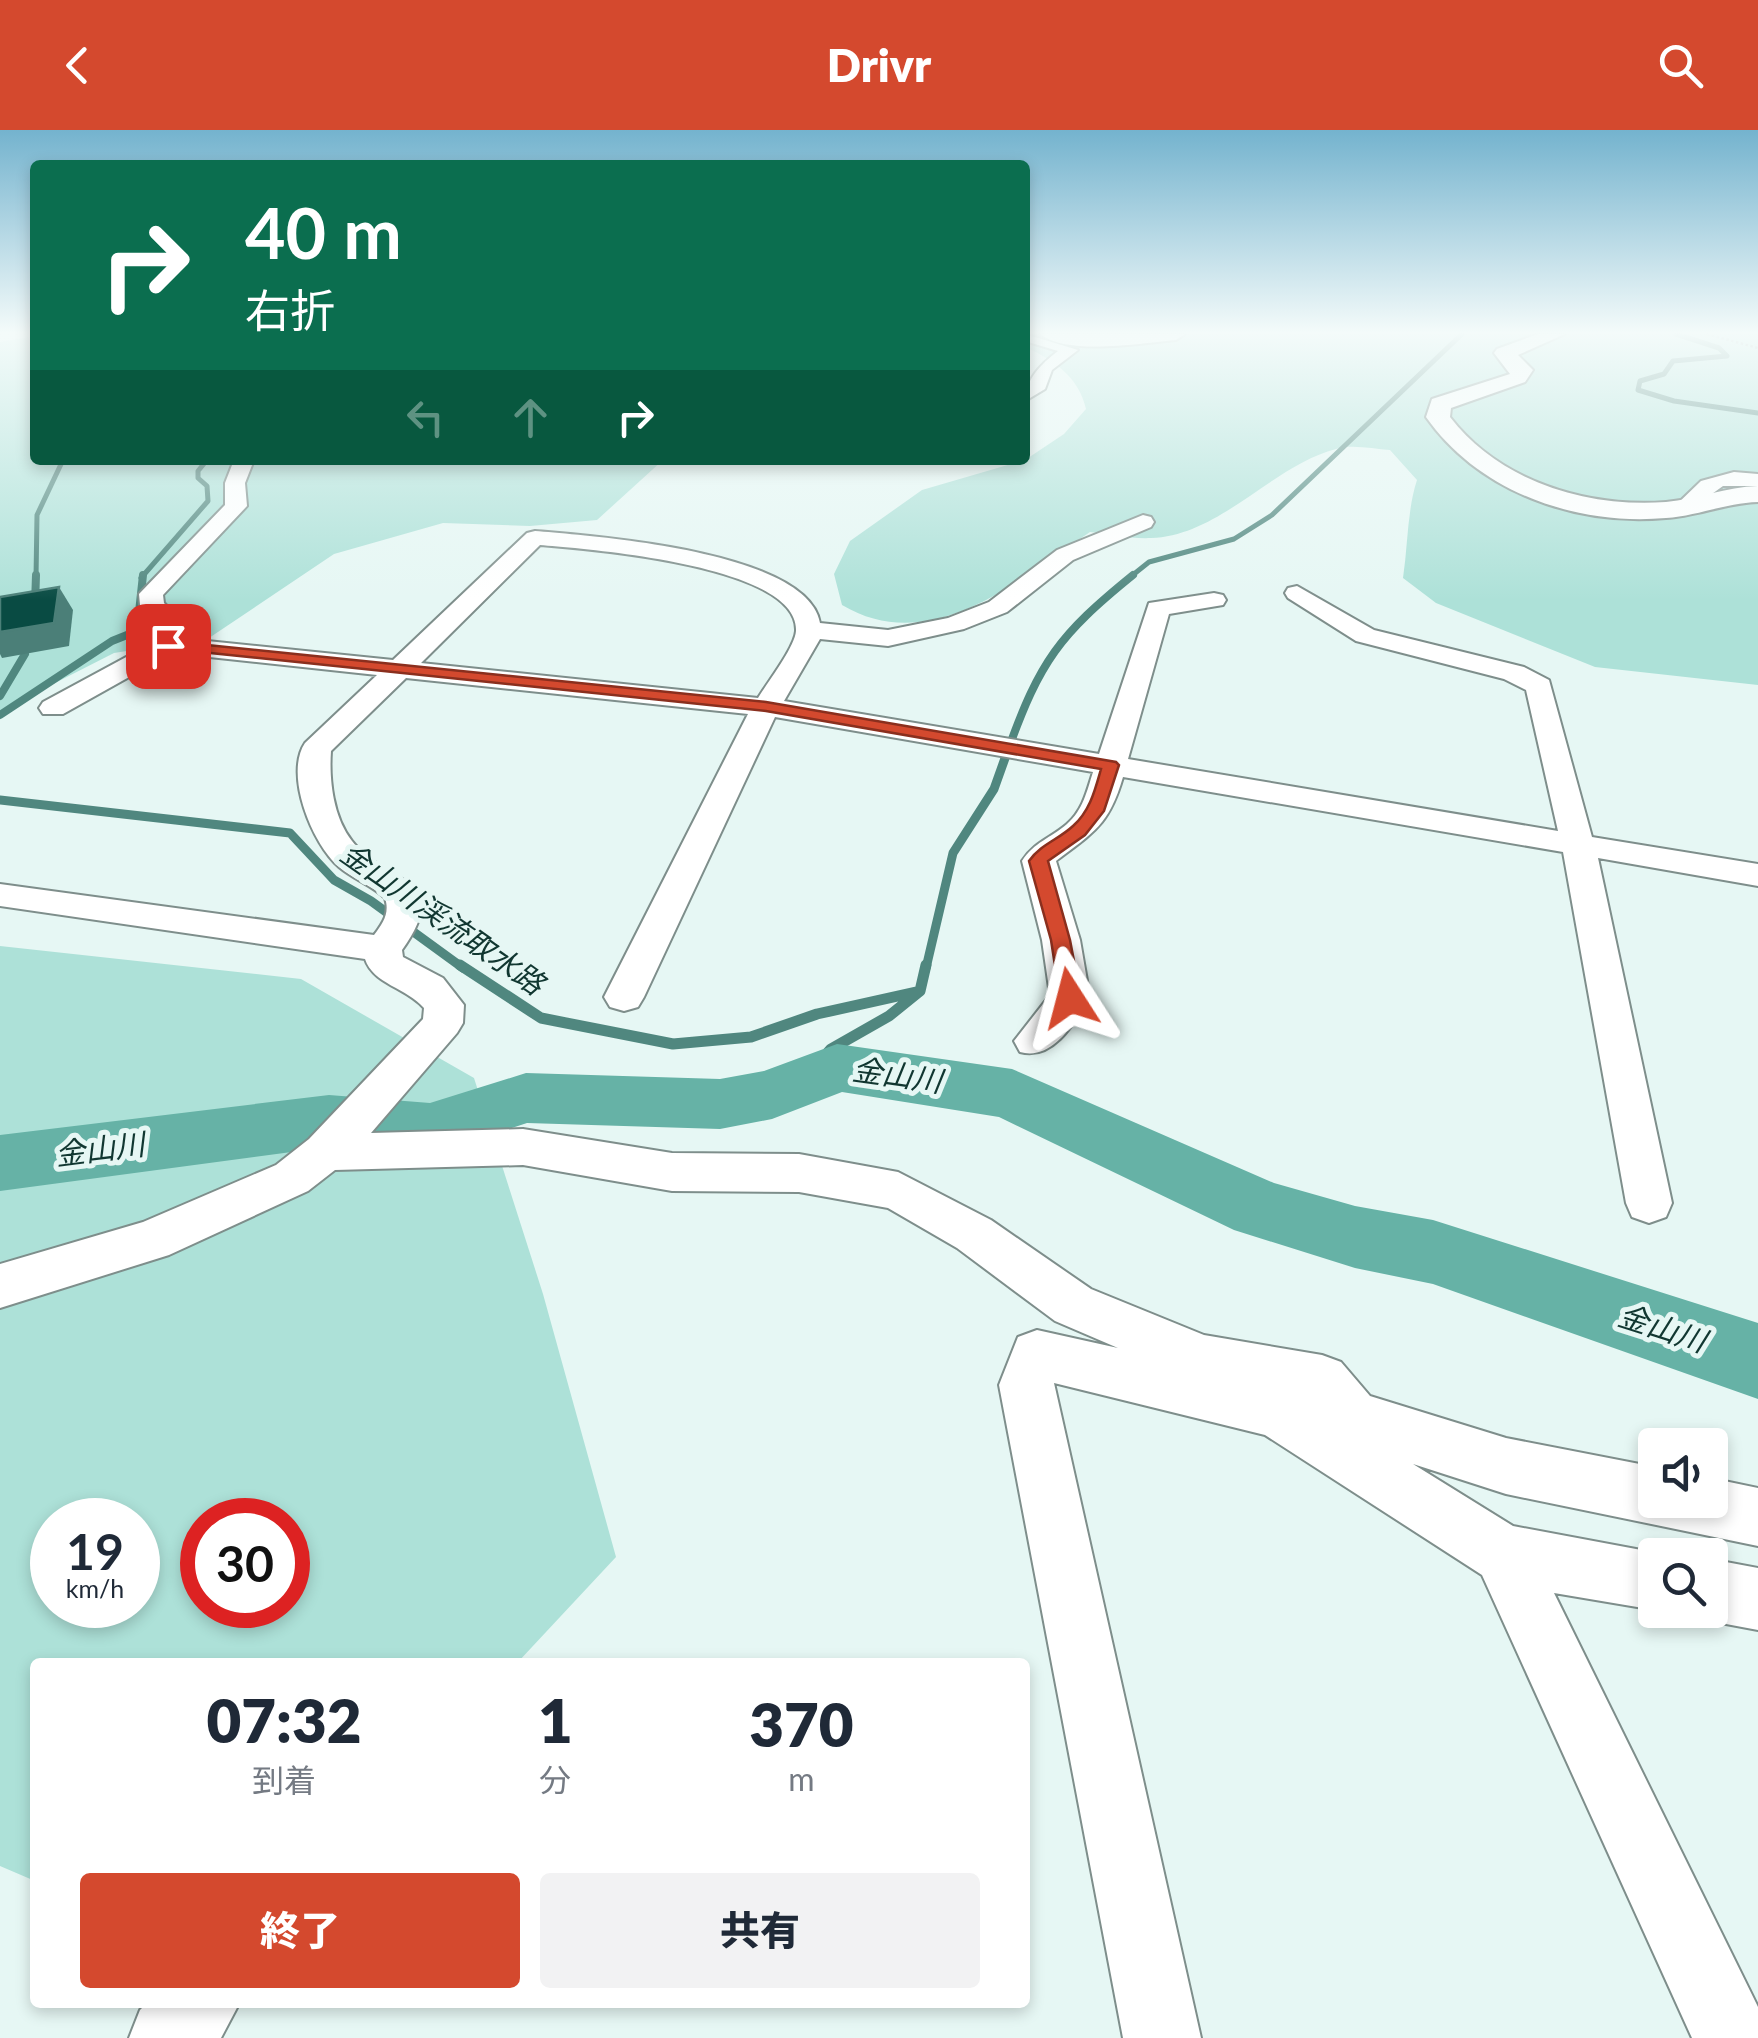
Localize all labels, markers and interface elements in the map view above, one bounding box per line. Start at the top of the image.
icon: back [50,38,105,93]
text: Drivr [827,38,931,92]
icon: search [1653,38,1708,93]
text: 40 m [245,190,402,274]
icon: right [80,200,210,330]
text: 右折 [245,283,335,337]
icon: left [398,390,453,445]
icon: ahead [503,390,558,445]
icon: right [608,390,663,445]
pin [126,604,211,689]
icon: arrive [141,619,196,674]
water label: 金山川渓流取水路 [335,834,554,1003]
position arrow [1018,946,1122,1050]
water label: 金山川 [850,1050,947,1099]
water label: 金山川 [53,1124,150,1171]
water label: 金山川 [1614,1296,1714,1359]
map controls [1638,1428,1728,1628]
button: sound [1638,1428,1728,1518]
speed limit sign: 30 [180,1498,310,1628]
text: 19 [66,1521,124,1581]
button: search [1638,1538,1728,1628]
text: km/h [66,1573,124,1603]
text: 07:32 [206,1684,362,1756]
text: 1 [538,1684,573,1756]
text: 370 [749,1688,854,1760]
text: m [788,1759,815,1798]
text: 到着 [252,1760,316,1799]
text: 分 [539,1760,571,1799]
button: 終了 [80,1873,520,1988]
button: 共有 [540,1873,980,1988]

